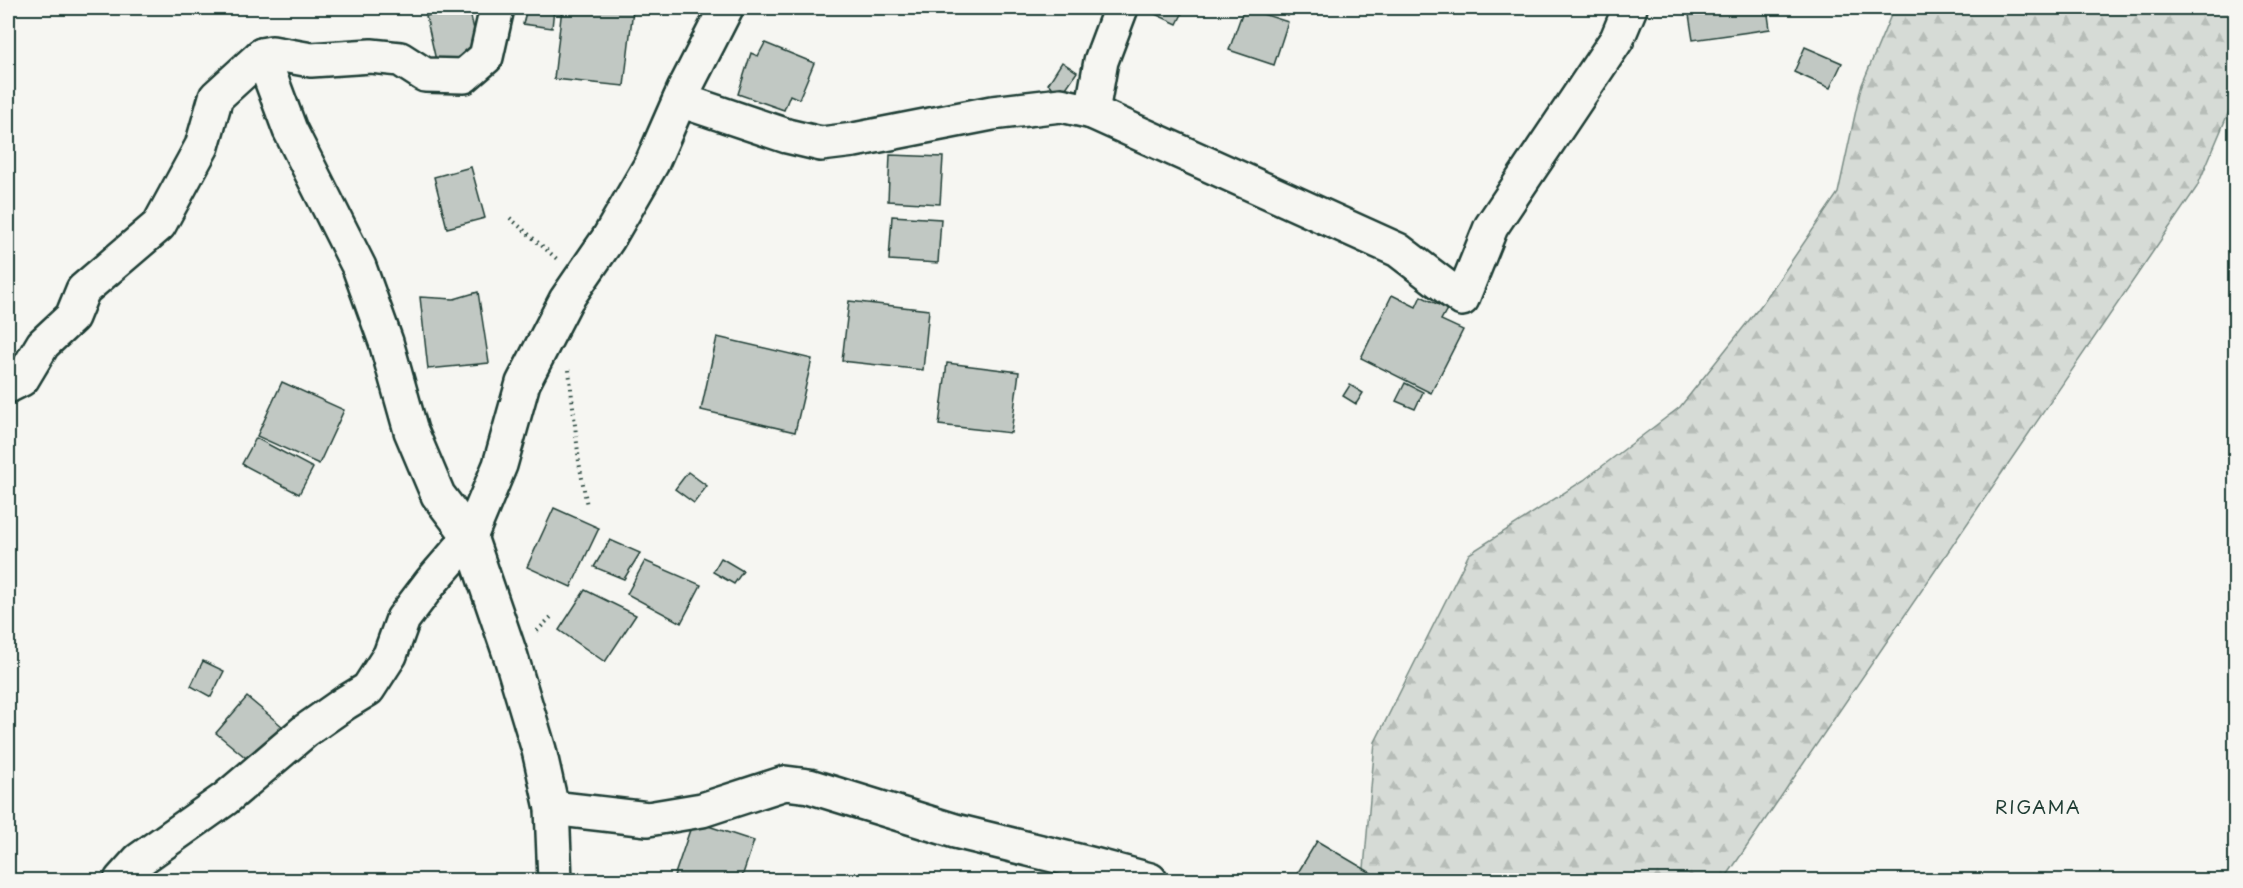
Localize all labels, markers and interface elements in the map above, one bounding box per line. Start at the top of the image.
district label: RIGAMA [1995,793,2081,820]

